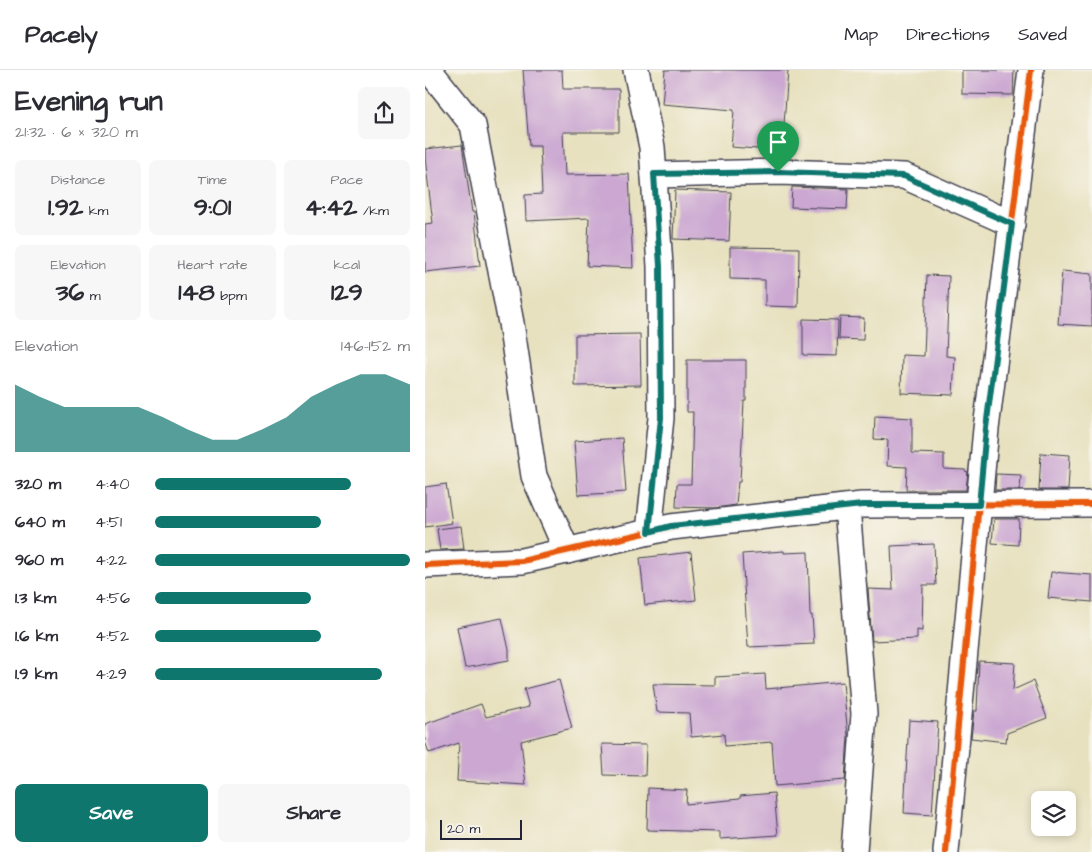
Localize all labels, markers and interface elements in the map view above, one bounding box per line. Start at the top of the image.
text: Pacely [25,18,98,52]
text: Map [844,22,878,47]
text: Directions [906,22,990,47]
text: Saved [1018,22,1067,47]
text: Evening run [15,82,163,121]
button: share [358,87,410,139]
text: 21:32 · 6 × 320 m [15,121,138,143]
pin [757,121,799,172]
icon: arrive [764,128,792,156]
text: Distance [51,170,105,190]
text: Time [198,170,227,190]
text: Pace [331,170,363,190]
text: 1.92 [48,190,83,225]
text: 9:01 [194,190,231,225]
text: 4:42 [305,190,357,225]
text: km [83,201,108,221]
text: /km [357,201,389,221]
text: Elevation [51,255,106,275]
text: Heart rate [177,255,248,275]
text: kcal [333,255,360,275]
text: 36 [56,275,84,310]
text: 148 [178,275,215,310]
text: 129 [331,275,363,310]
text: m [84,286,101,306]
text: bpm [215,286,247,306]
text: Elevation [15,335,78,357]
text: 146–152 m [341,335,410,357]
text: 320 m [15,473,61,495]
text: 4:40 [95,473,130,495]
text: 640 m [15,511,65,533]
text: 4:51 [95,511,122,533]
text: 960 m [15,549,63,571]
text: 4:22 [95,549,127,571]
text: 1.3 km [15,587,56,609]
text: 4:56 [95,587,130,609]
text: 1.6 km [15,625,58,647]
text: 4:52 [95,625,129,647]
text: 1.9 km [15,663,57,685]
text: 4:29 [95,663,127,685]
button: Save [15,784,208,842]
button: Share [218,784,410,842]
map controls [1031,791,1076,836]
button: layers [1031,791,1076,836]
scale bar [440,817,523,840]
text: 20 m [447,819,480,839]

